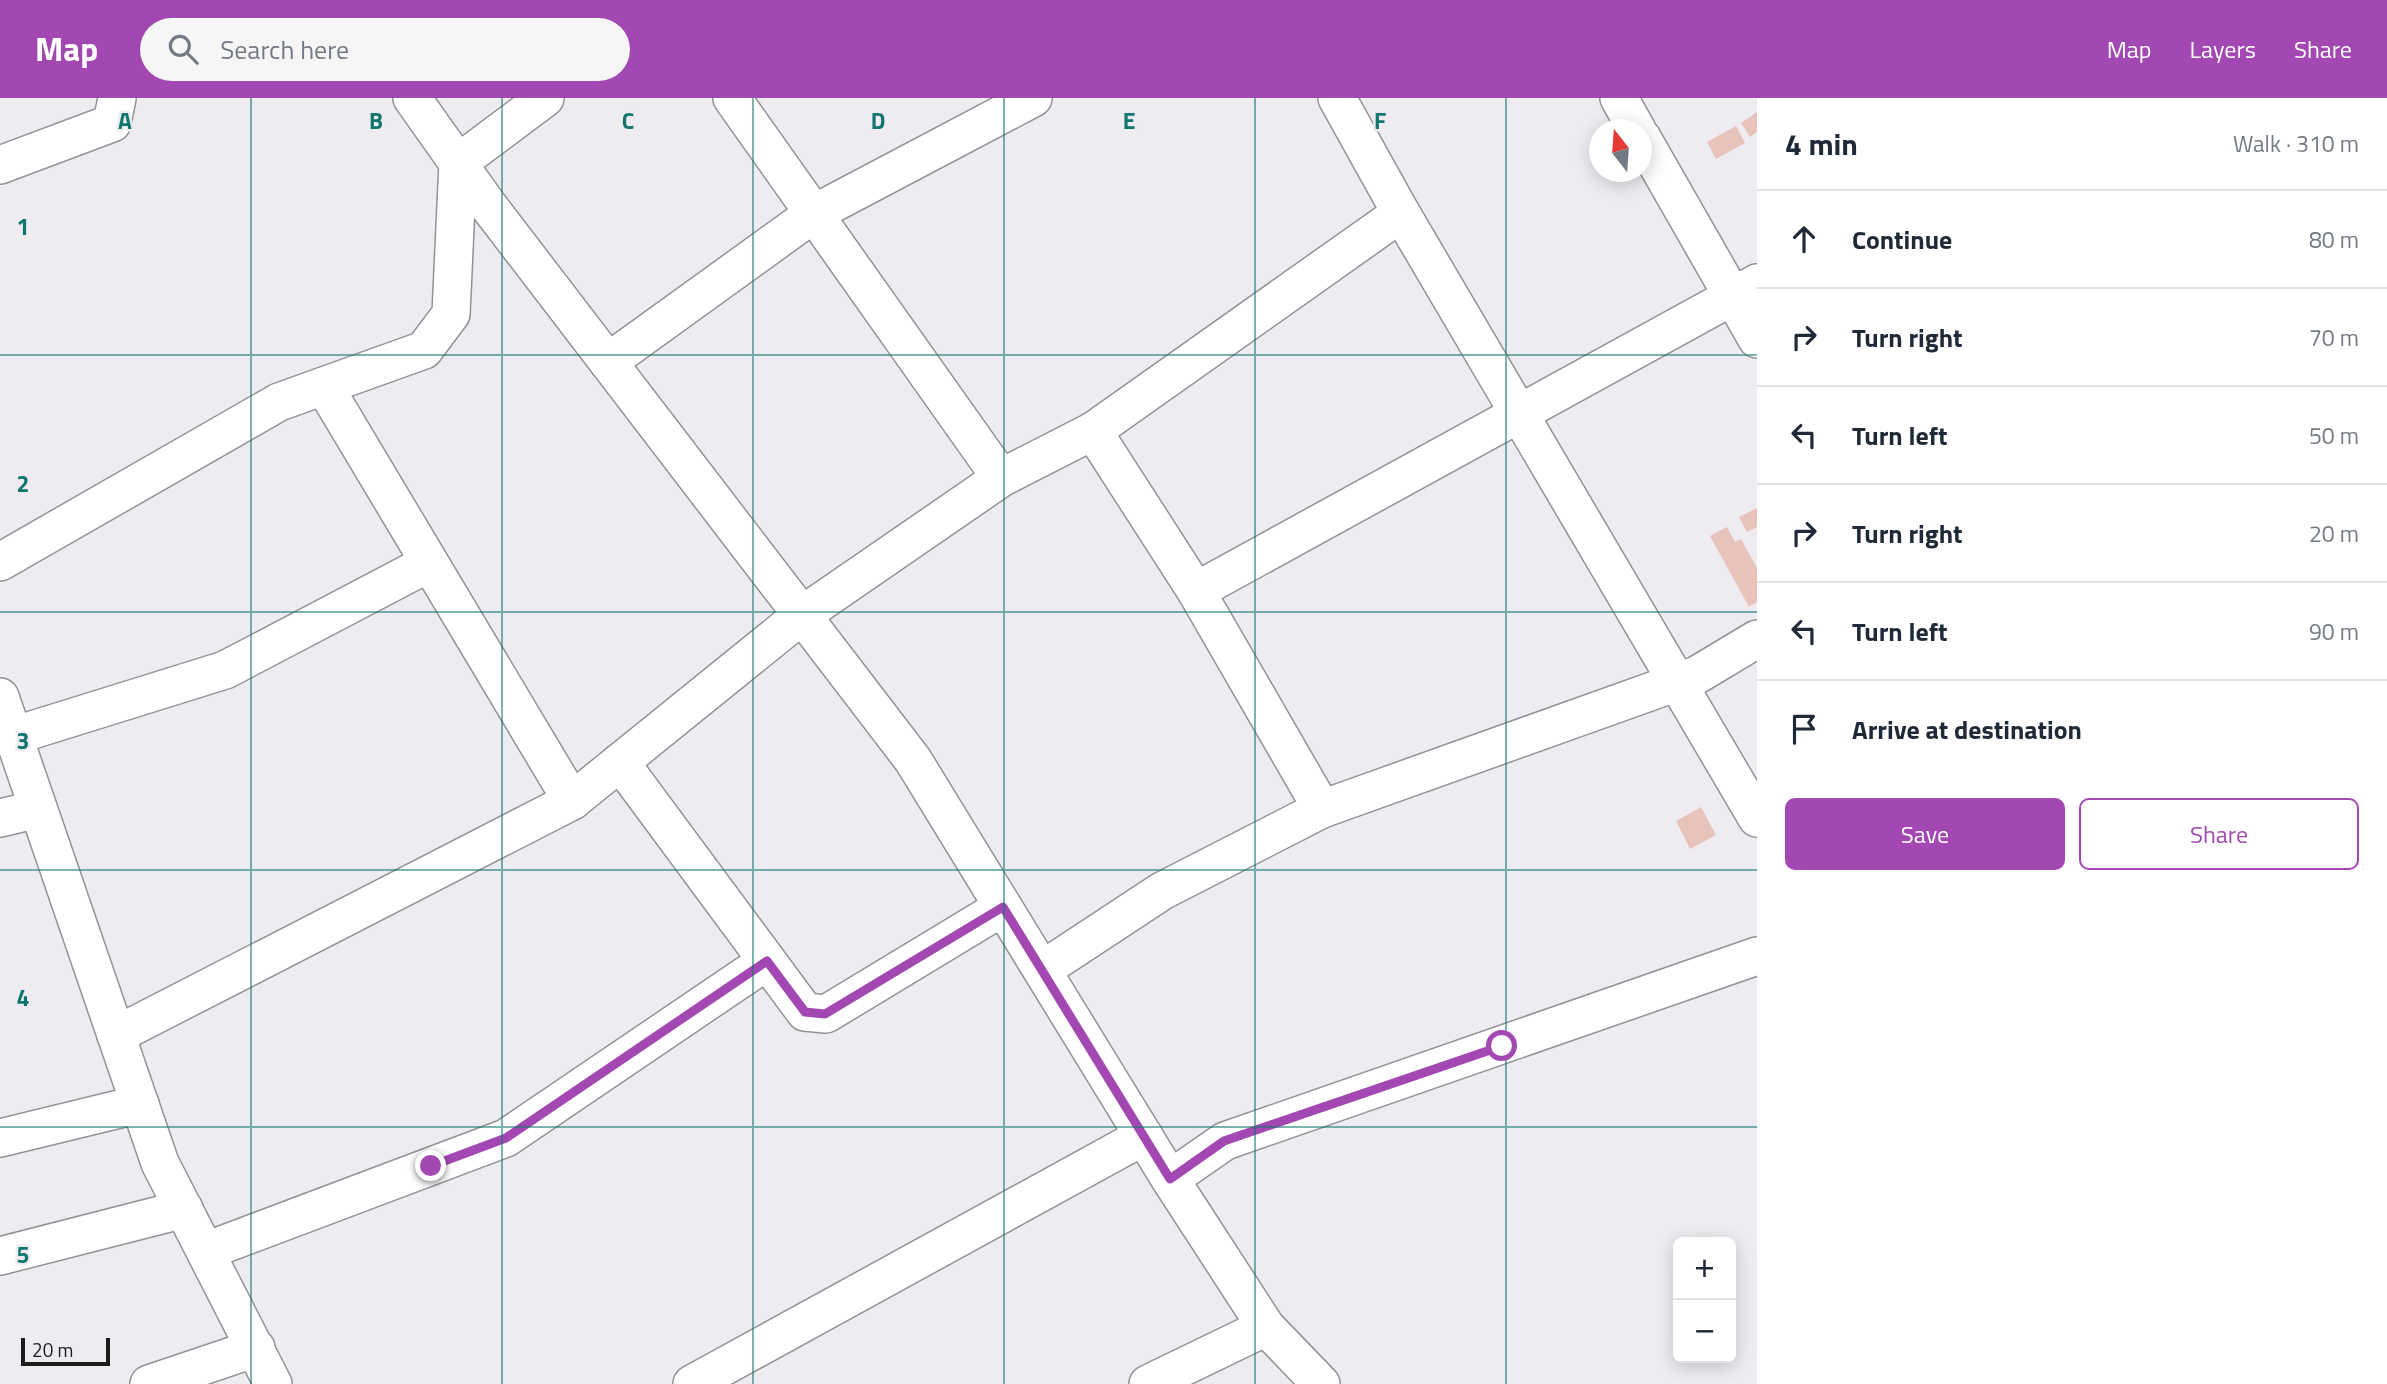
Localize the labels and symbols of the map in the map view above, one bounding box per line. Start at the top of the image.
text: A [118,103,132,138]
text: B [369,103,383,138]
text: C [622,103,634,138]
text: D [871,103,885,138]
text: E [1123,103,1135,138]
text: F [1374,103,1386,138]
north arrow [1589,119,1652,182]
text: 1 [17,209,29,244]
text: 2 [17,466,29,501]
text: 3 [17,723,29,758]
text: 4 [17,980,29,1015]
route start [1486,1030,1517,1061]
route end [415,1150,446,1181]
text: 5 [17,1237,29,1272]
scale bar [21,1335,110,1367]

